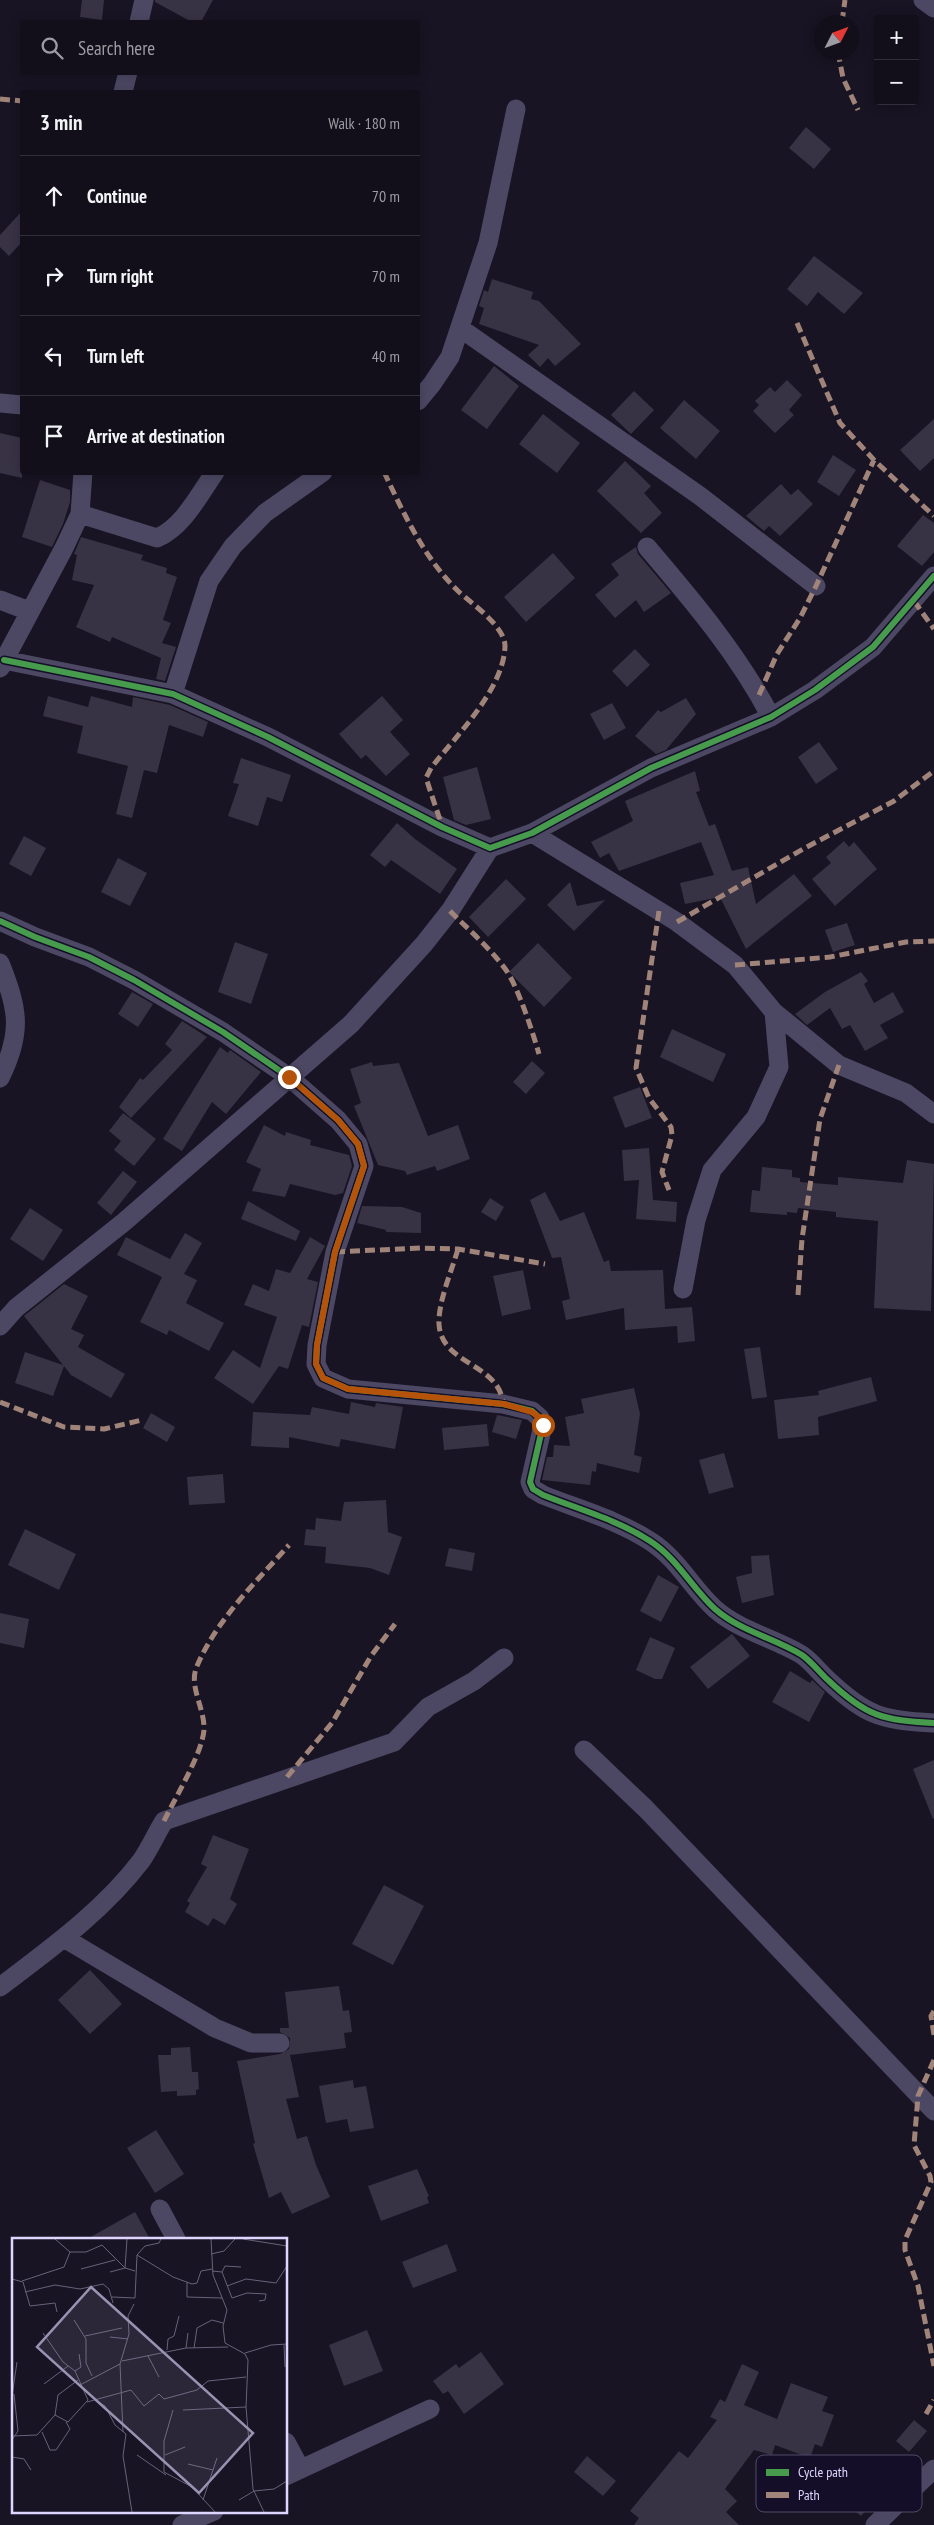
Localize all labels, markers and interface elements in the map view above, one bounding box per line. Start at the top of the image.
north arrow [814,15,859,60]
map controls [874,15,919,105]
button: + [874,15,919,60]
search box [20,20,420,75]
icon: search [38,34,66,62]
text: Search here [78,36,155,60]
button: − [874,60,919,105]
text: 3 min [40,109,82,136]
text: Walk · 180 m [328,113,400,133]
icon: ahead [40,182,68,210]
text: Continue [87,184,147,208]
text: 70 m [372,186,400,206]
icon: right [40,262,68,290]
text: Turn right [87,264,153,288]
text: 70 m [372,266,400,286]
icon: left [40,342,68,370]
text: Turn left [87,344,144,368]
text: 40 m [372,346,400,366]
icon: arrive [40,422,68,450]
text: Arrive at destination [87,424,225,448]
route end [278,1066,301,1089]
route start [532,1414,555,1437]
inset map [12,2238,288,2512]
legend [756,2455,922,2512]
text: Cycle path [798,2463,848,2481]
text: Path [798,2486,820,2504]

